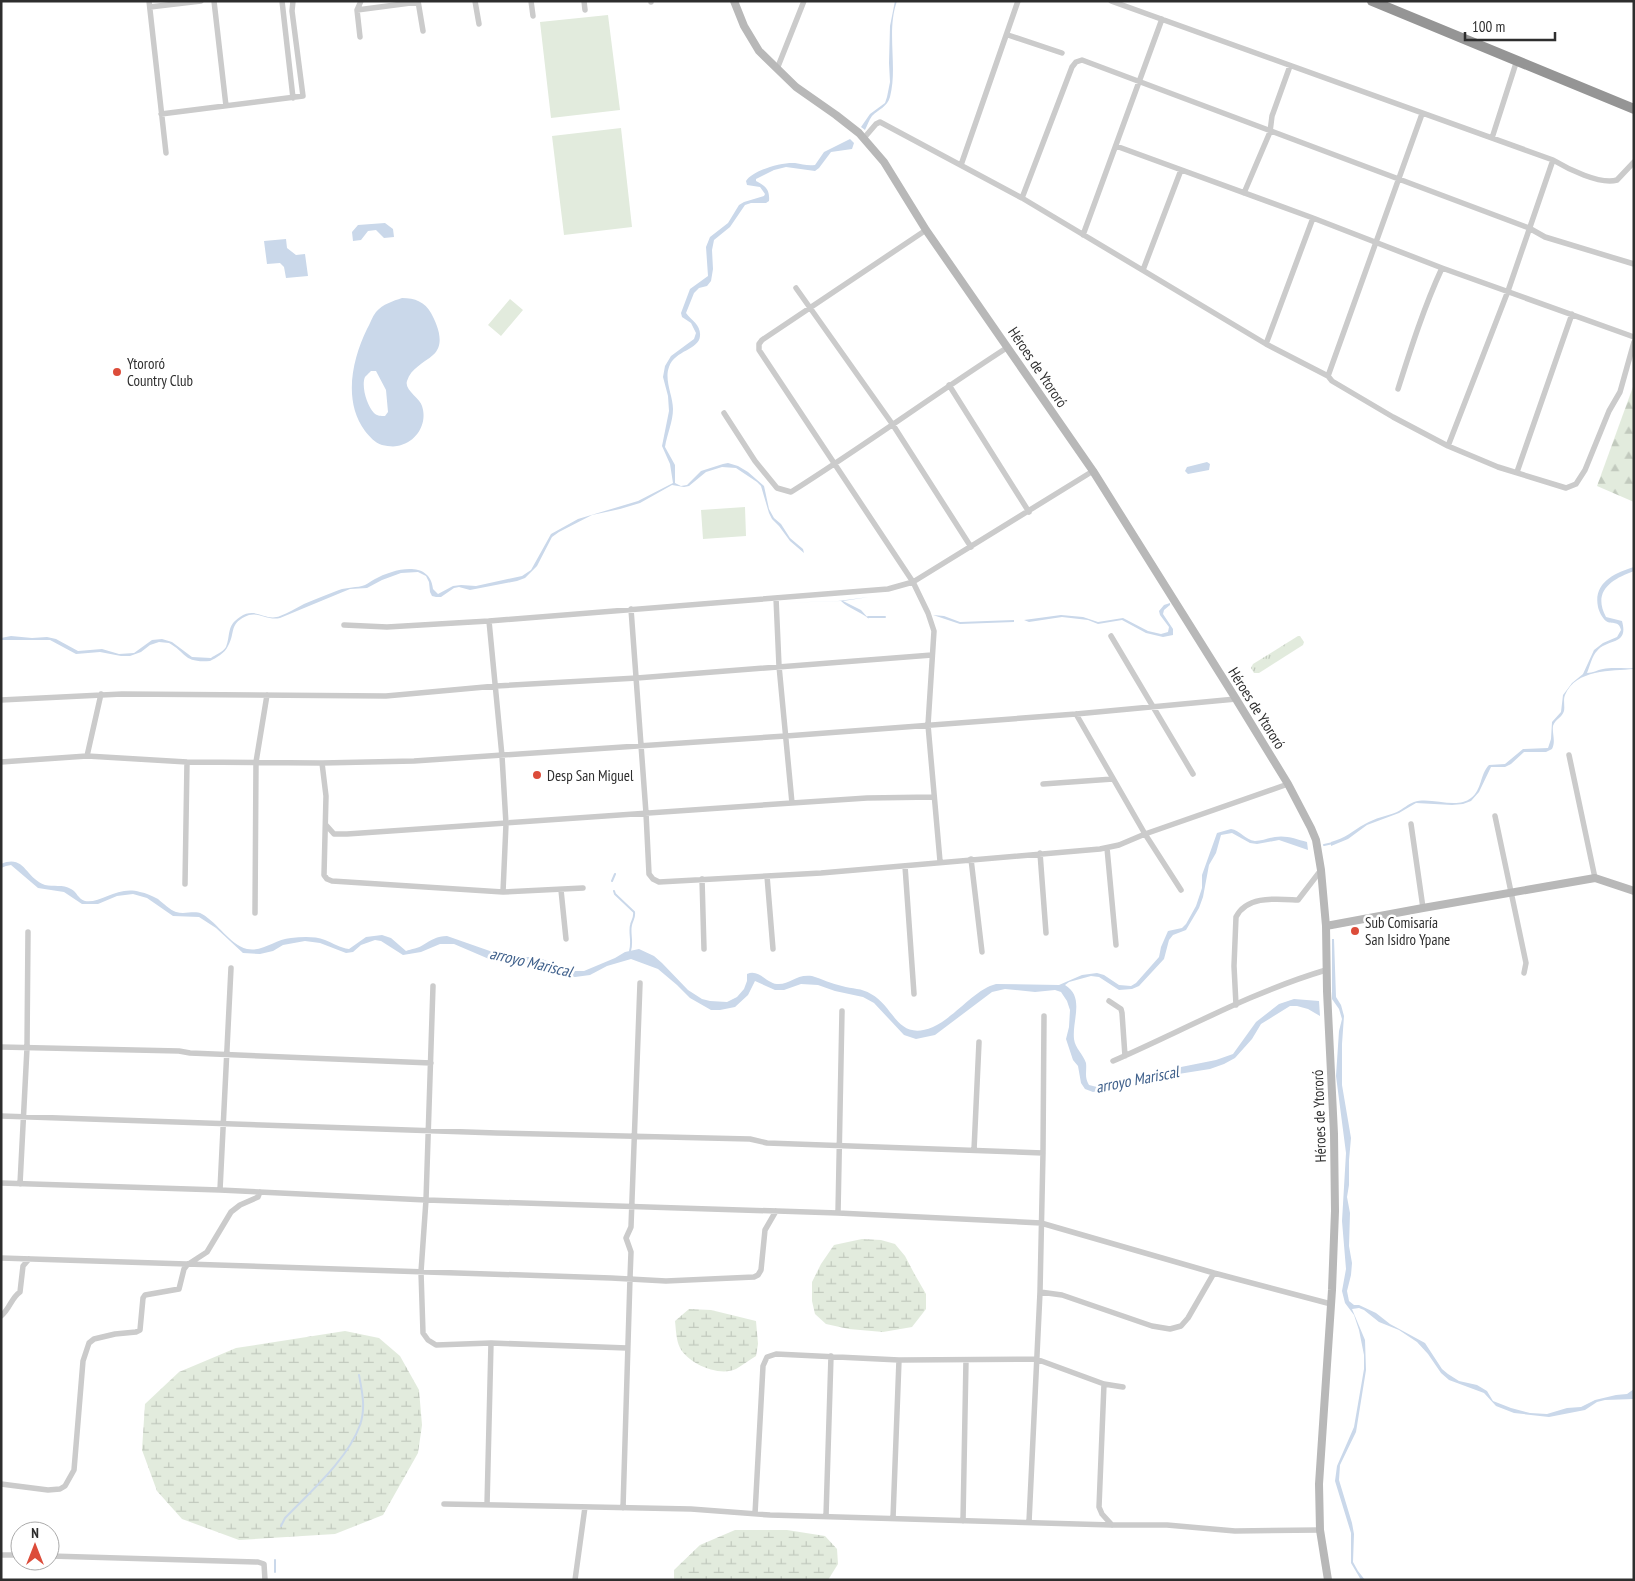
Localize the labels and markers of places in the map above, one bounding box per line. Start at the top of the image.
place label: Ytororó Country Club [127,354,193,390]
marker: Ytororó Country Club [111,366,123,378]
place label: Desp San Miguel [547,766,634,785]
marker: Desp San Miguel [531,769,543,781]
place label: Sub Comisaría San Isidro Ypane [1365,913,1450,949]
marker: Sub Comisaría San Isidro Ypane [1349,925,1361,937]

